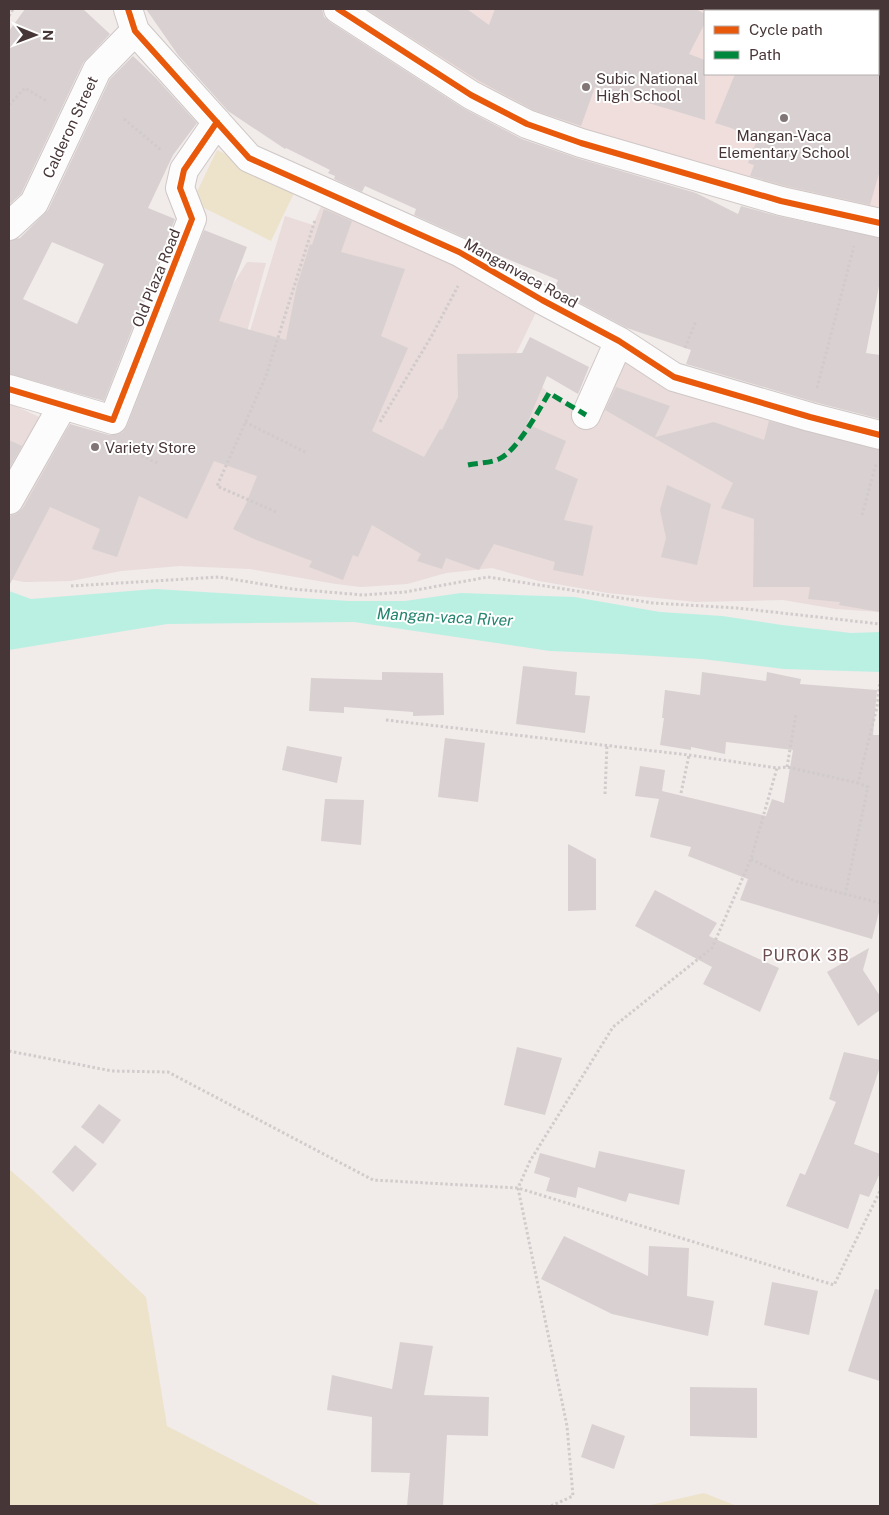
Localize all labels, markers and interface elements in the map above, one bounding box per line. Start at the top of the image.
north arrow [10,10,60,60]
legend [704,10,879,75]
text: Cycle path [749,21,823,38]
text: N [40,30,56,41]
text: Path [749,46,781,63]
place label: Subic National High School [596,70,698,104]
street label: Calderon Street [39,73,101,181]
marker: Subic National High School [580,81,592,93]
marker: Mangan-Vaca Elementary School [778,112,790,124]
place label: Mangan-Vaca Elementary School [718,127,850,161]
street label: Old Plaza Road [129,226,183,330]
street label: Manganvaca Road [461,235,581,311]
place label: Variety Store [105,439,196,456]
marker: Variety Store [89,441,101,453]
water label: Mangan-vaca River [376,604,515,630]
district label: PUROK 3B [762,946,850,965]

